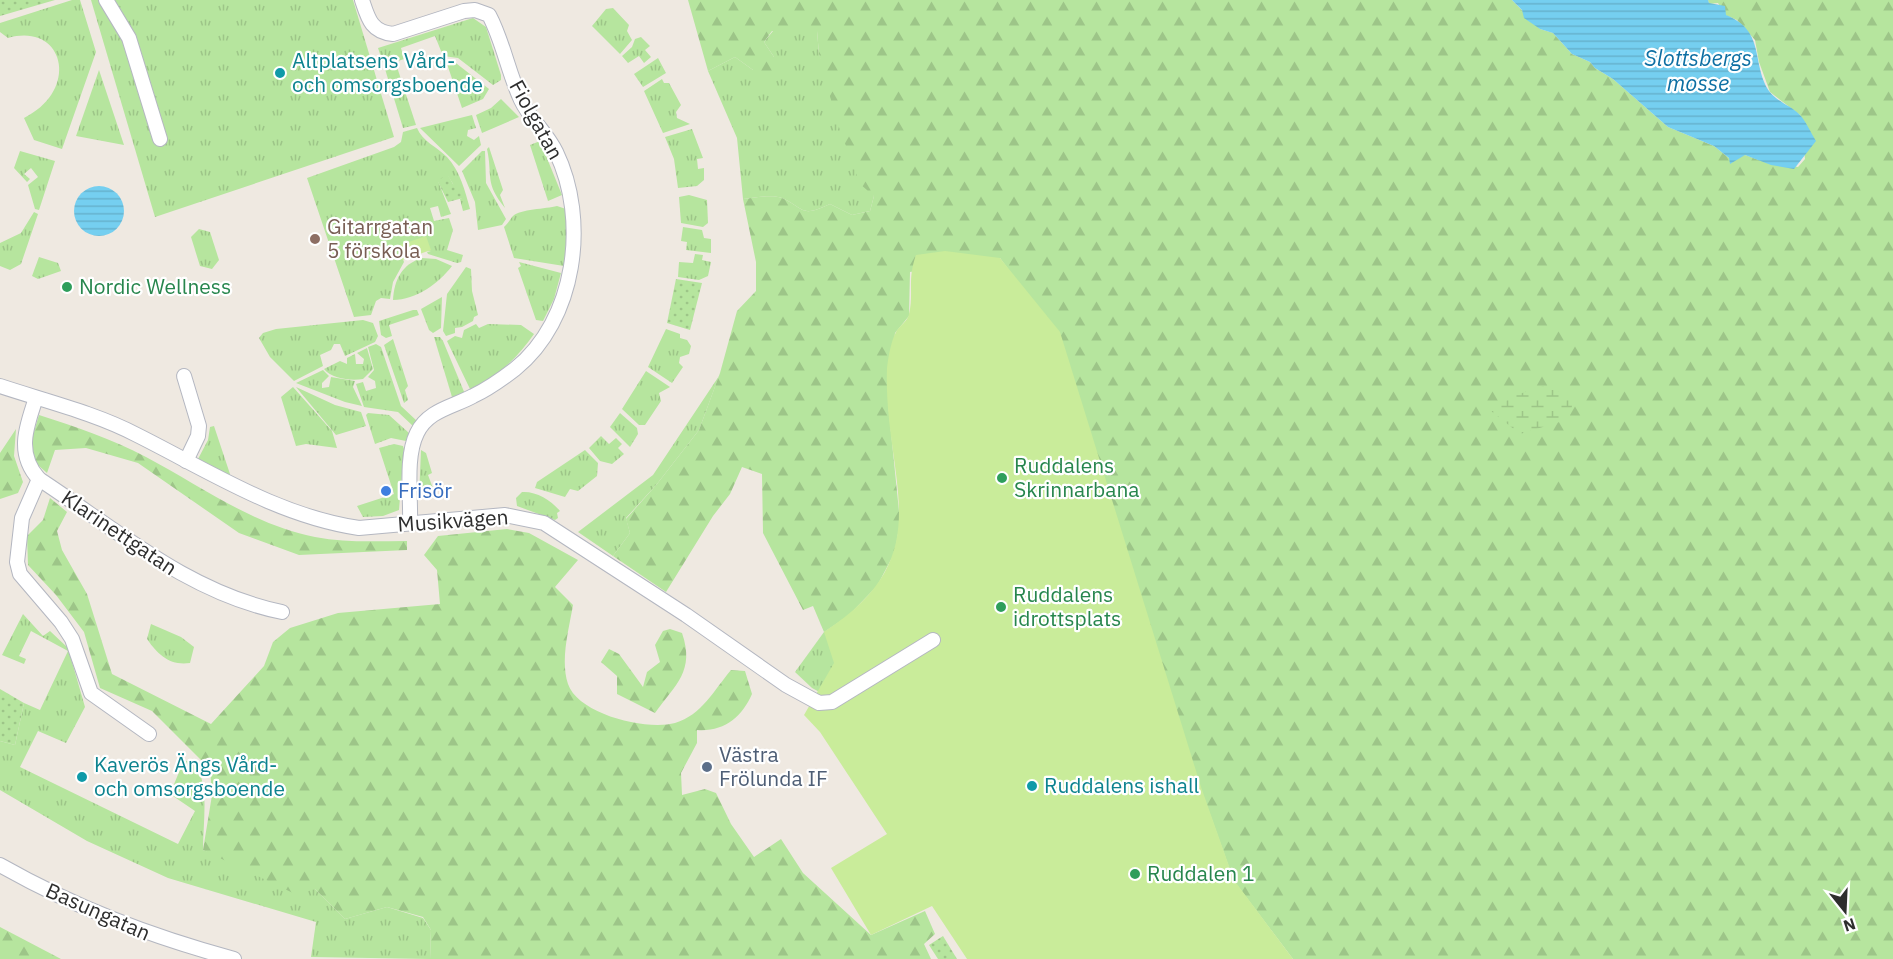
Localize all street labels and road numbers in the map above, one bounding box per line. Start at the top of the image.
street label: Fiolgatan [503,75,570,164]
street label: Klarinettgatan [56,483,183,581]
street label: Musikvägen [397,502,509,538]
street label: Basungatan [42,876,155,947]

